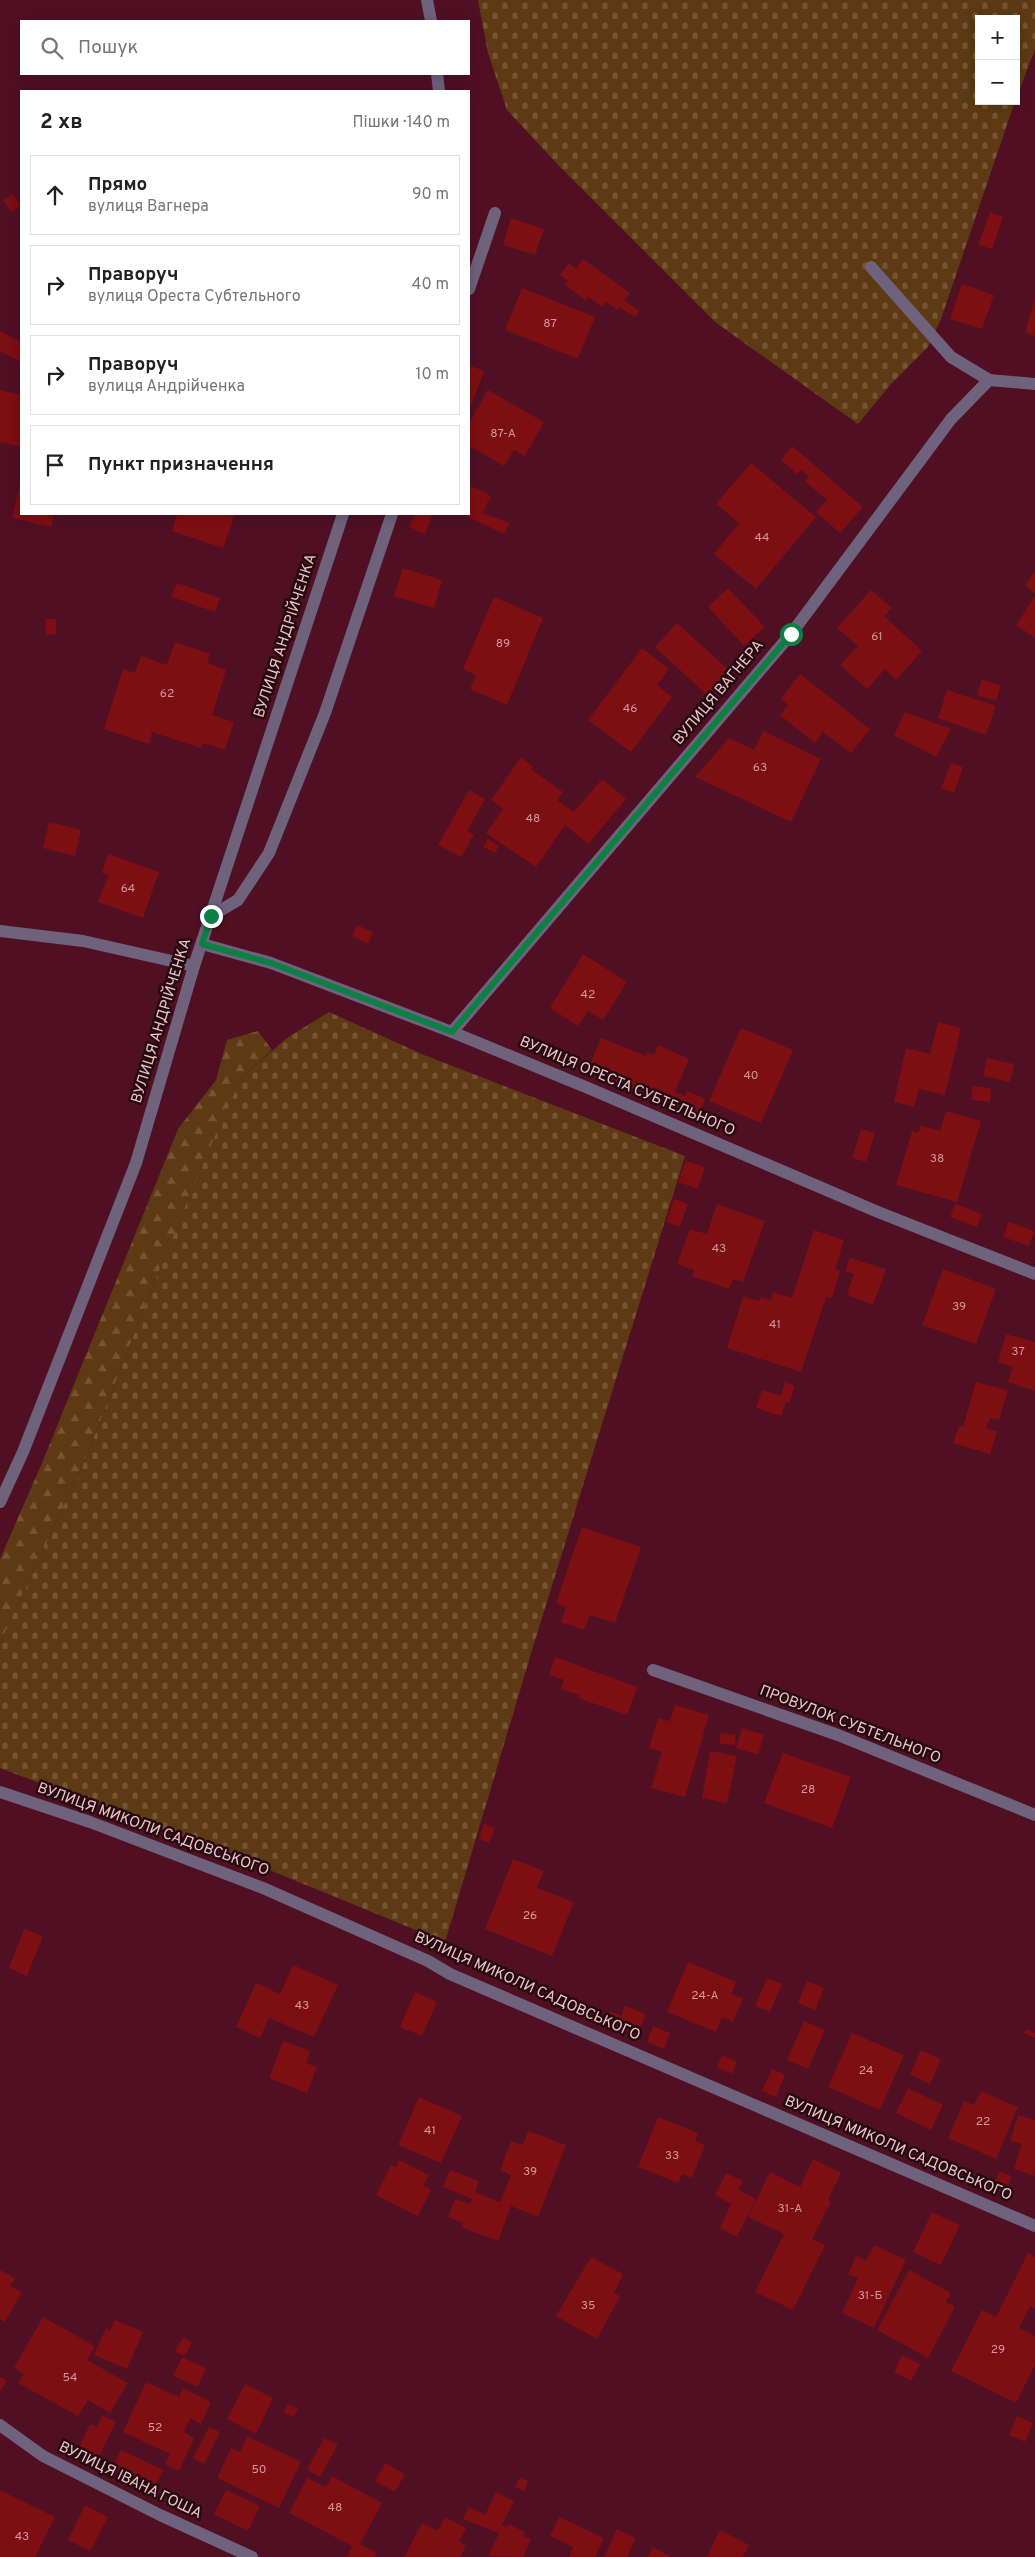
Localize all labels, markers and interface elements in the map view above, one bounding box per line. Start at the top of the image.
map controls [975,15,1020,105]
button: + [975,15,1020,60]
search box [20,20,470,75]
icon: search [38,34,66,62]
text: Пошук [78,36,138,60]
button: − [975,60,1020,105]
text: 2 хв [40,109,83,136]
text: Пішки · 140 m [353,113,450,133]
text: Прямо [88,173,147,197]
icon: ahead [41,181,69,209]
text: 90 m [412,185,449,205]
text: вулиця Вагнера [88,197,209,217]
text: Праворуч [88,263,179,287]
icon: right [41,271,69,299]
text: 40 m [411,275,449,295]
text: вулиця Ореста Субтельного [88,287,301,307]
house number: 87 [543,316,557,332]
text: Праворуч [88,353,179,377]
icon: right [41,361,69,389]
text: 10 m [415,365,449,385]
text: вулиця Андрійченка [88,377,245,397]
house number: 87-А [490,426,516,442]
icon: arrive [41,451,69,479]
text: Пункт призначення [88,453,274,477]
house number: 44 [755,530,769,546]
street label: ВУЛИЦЯ АНДРІЙЧЕНКА [249,551,322,720]
route start [780,623,803,646]
house number: 61 [871,629,883,645]
house number: 89 [496,636,510,652]
street label: ВУЛИЦЯ ВАГНЕРА [670,637,768,749]
house number: 62 [160,686,174,702]
house number: 46 [623,701,637,717]
house number: 63 [753,760,767,776]
house number: 48 [526,811,540,827]
house number: 64 [121,881,135,897]
route end [200,905,223,928]
street label: ВУЛИЦЯ АНДРІЙЧЕНКА [126,936,196,1106]
house number: 42 [581,987,595,1003]
street label: ВУЛИЦЯ ОРЕСТА СУБТЕЛЬНОГО [516,1033,738,1141]
house number: 40 [743,1068,759,1084]
house number: 38 [930,1151,944,1167]
house number: 43 [712,1241,726,1257]
house number: 39 [952,1299,966,1315]
house number: 41 [769,1317,781,1333]
house number: 37 [1011,1344,1025,1360]
street label: ПРОВУЛОК СУБТЕЛЬНОГО [757,1682,943,1768]
street label: ВУЛИЦЯ МИКОЛИ САДОВСЬКОГО [34,1779,272,1881]
house number: 28 [801,1782,815,1798]
house number: 26 [523,1908,537,1924]
street label: ВУЛИЦЯ МИКОЛИ САДОВСЬКОГО [411,1928,643,2046]
house number: 24-А [691,1988,719,2004]
house number: 43 [295,1998,309,2014]
house number: 24 [859,2063,873,2079]
street label: ВУЛИЦЯ МИКОЛИ САДОВСЬКОГО [781,2092,1015,2206]
house number: 22 [976,2114,990,2130]
house number: 41 [424,2123,436,2139]
house number: 33 [665,2148,679,2164]
house number: 39 [523,2164,537,2180]
house number: 31-А [778,2201,802,2217]
house number: 31-Б [858,2288,882,2304]
house number: 35 [581,2298,595,2314]
house number: 29 [991,2342,1005,2358]
house number: 54 [62,2370,78,2386]
house number: 52 [148,2420,162,2436]
street label: ВУЛИЦЯ ІВАНА ГОША [55,2438,205,2524]
house number: 50 [251,2462,267,2478]
house number: 48 [328,2500,342,2516]
house number: 43 [15,2529,29,2545]

